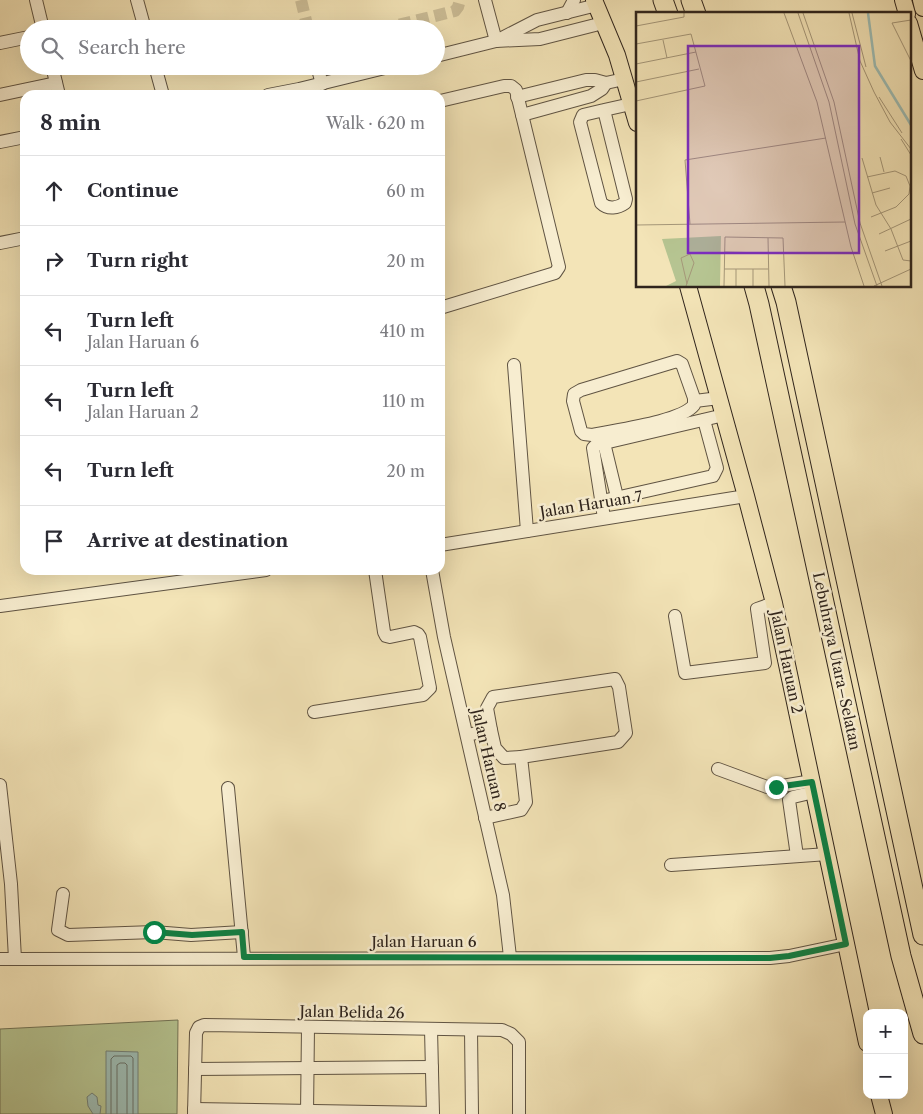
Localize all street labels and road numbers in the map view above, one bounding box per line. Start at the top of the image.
street label: Jalan Haruan 7 [536,486,644,522]
street label: Lebuhraya Utara–Selatan [809,570,865,752]
street label: Jalan Haruan 2 [766,607,807,715]
street label: Jalan Haruan 8 [467,705,510,813]
street label: Jalan Haruan 6 [369,932,477,951]
street label: Jalan Belida 26 [297,1002,405,1022]

